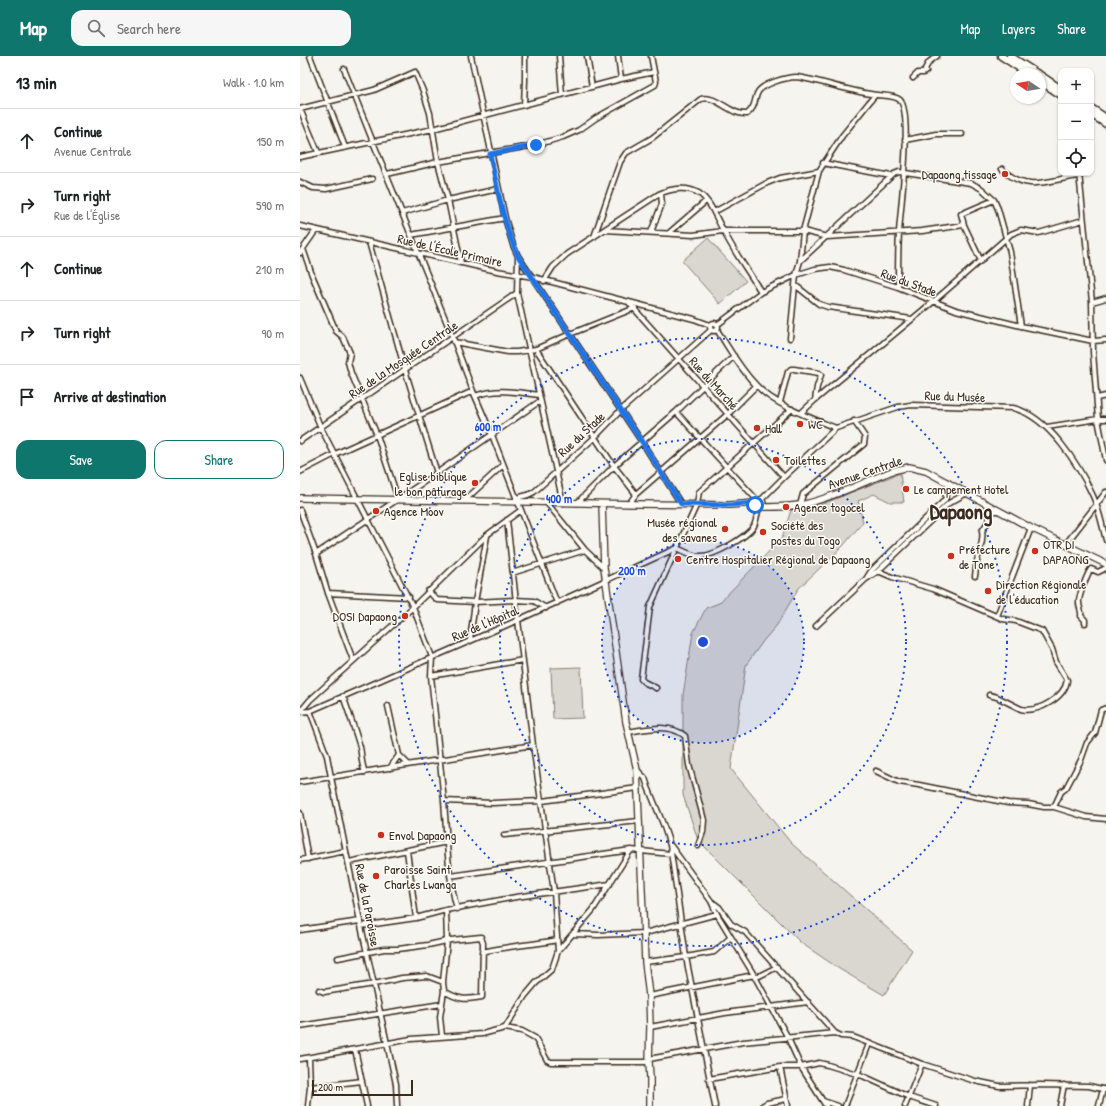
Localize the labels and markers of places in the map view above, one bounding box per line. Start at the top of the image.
place label: Dapaong tissage [922,165,997,183]
marker: Dapaong tissage [1000,169,1010,179]
place label: WC [808,415,823,433]
place label: Hall [765,419,782,437]
marker: WC [795,419,805,429]
marker: Hall [752,423,762,433]
place label: Toilettes [784,451,826,469]
marker: Toilettes [771,455,781,465]
place label: Eglise biblique le bon pâturage [395,467,467,500]
marker: Eglise biblique le bon pâturage [470,478,480,488]
place label: Le campement Hotel [914,480,1009,498]
marker: Le campement Hotel [901,484,911,494]
place label: Agence togocel [794,498,865,516]
place label: Agence Moov [384,502,445,520]
marker: Agence togocel [781,502,791,512]
marker: Agence Moov [371,506,381,516]
place label: Musée régional des savanes [647,513,718,546]
place label: Société des postes du Togo [771,516,840,549]
marker: Musée régional des savanes [720,524,730,534]
marker: Société des postes du Togo [758,527,768,537]
place label: OTR DI DAPAONG [1043,535,1089,568]
place label: Préfecture de Tone [959,540,1010,573]
marker: OTR DI DAPAONG [1030,546,1040,556]
place label: Centre Hospitalier Régional de Dapaong [686,550,870,568]
marker: Préfecture de Tone [946,551,956,561]
marker: Centre Hospitalier Régional de Dapaong [673,554,683,564]
place label: Direction Régionale de l'éducation [996,575,1086,608]
marker: Direction Régionale de l'éducation [983,586,993,596]
place label: DOSI Dapaong [333,607,397,625]
marker: DOSI Dapaong [400,611,410,621]
centre of rings [696,635,710,649]
place label: Envol Dapaong [389,826,457,844]
marker: Envol Dapaong [376,830,386,840]
place label: Paroisse Saint Charles Lwanga [384,860,456,893]
marker: Paroisse Saint Charles Lwanga [371,871,381,881]

